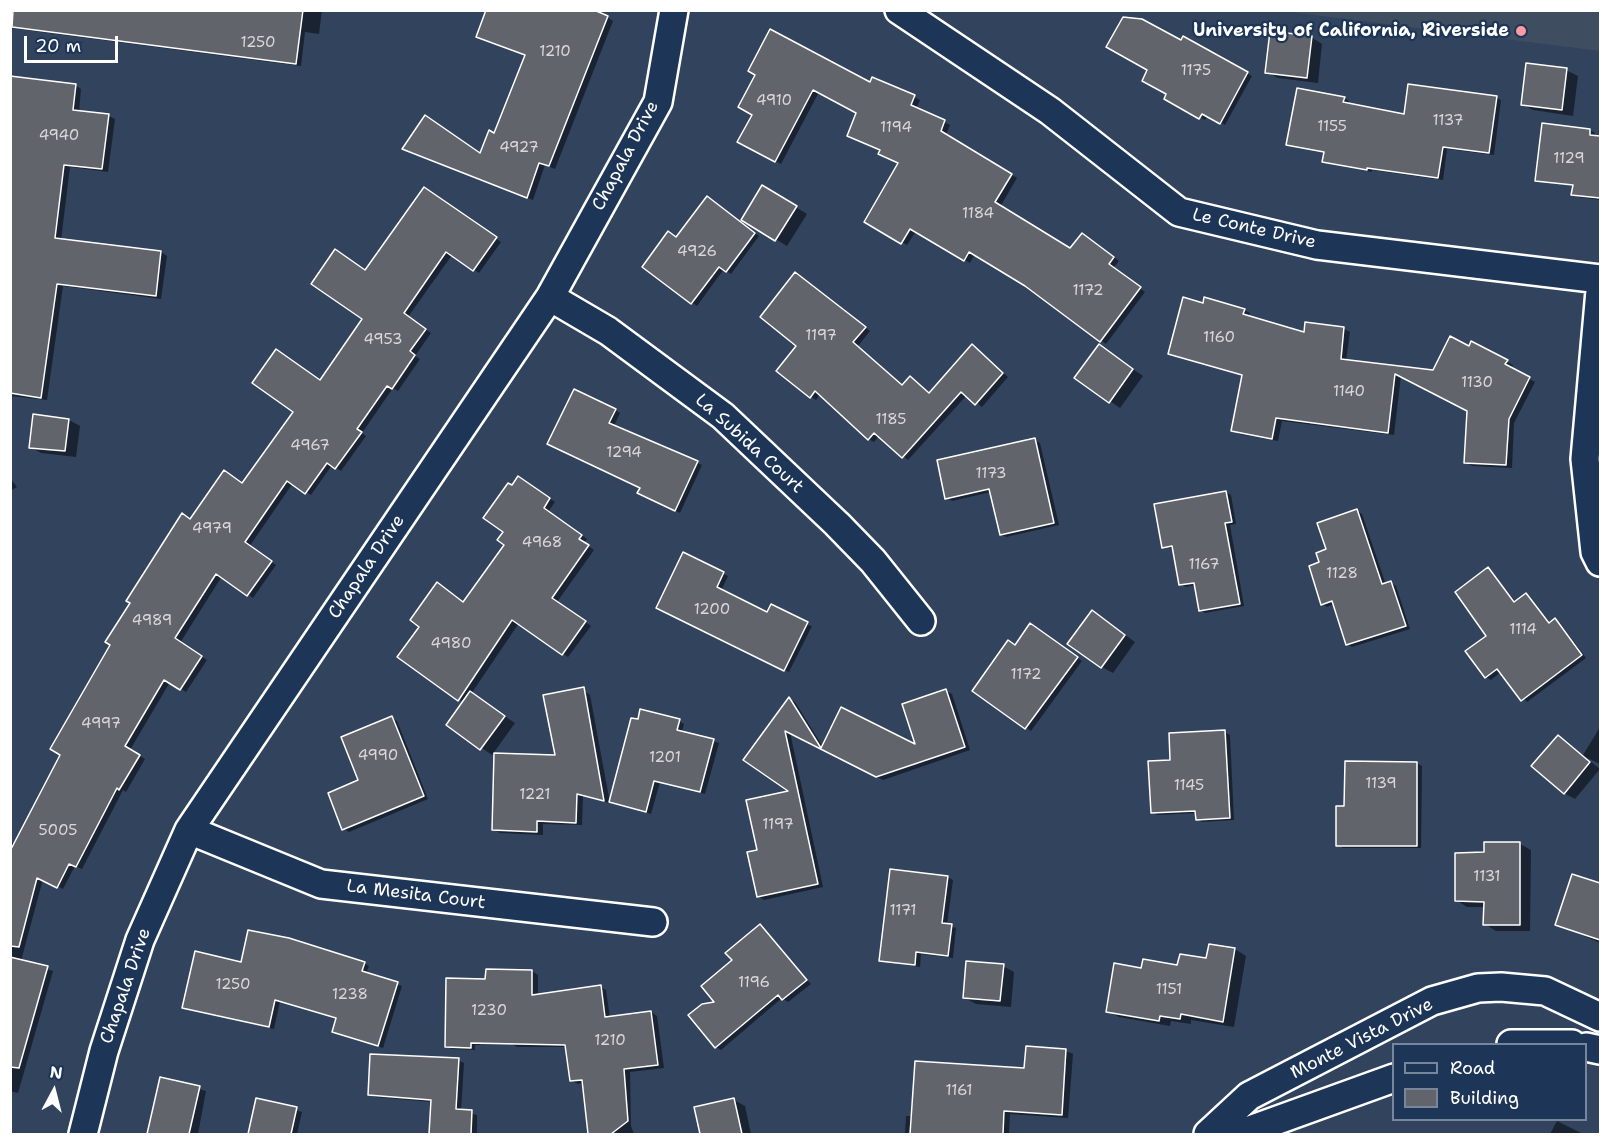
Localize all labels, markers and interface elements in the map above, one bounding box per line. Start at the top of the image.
place label: University of California, Riverside [1193,20,1509,42]
scale bar [27,24,122,62]
marker: University of California, Riverside [1514,24,1528,38]
text: 20 m [35,34,81,58]
house number: 1250 [240,34,276,52]
house number: 1210 [539,43,571,61]
house number: 1175 [1181,62,1211,80]
house number: 4910 [756,92,792,110]
street label: Chapala Drive [588,97,664,215]
house number: 1137 [1432,112,1464,130]
house number: 1155 [1317,118,1347,136]
house number: 1194 [880,119,912,137]
house number: 4940 [39,127,79,145]
house number: 4927 [499,139,539,157]
house number: 1129 [1553,150,1585,168]
street label: Le Conte Drive [1190,204,1318,254]
house number: 1184 [962,205,994,223]
house number: 4926 [677,243,717,261]
house number: 1172 [1072,282,1104,300]
house number: 1197 [805,327,837,345]
house number: 1160 [1203,329,1235,347]
house number: 4953 [363,331,403,349]
house number: 1130 [1461,374,1493,392]
house number: 1140 [1333,383,1365,401]
street label: La Subida Court [690,390,808,498]
house number: 1185 [875,411,907,429]
house number: 4967 [290,437,330,455]
house number: 1294 [606,444,642,462]
house number: 1173 [975,465,1007,483]
street label: Chapala Drive [324,511,410,623]
house number: 4979 [192,520,232,538]
house number: 4968 [522,534,562,552]
house number: 1167 [1189,556,1219,574]
house number: 1128 [1326,565,1358,583]
house number: 1200 [694,601,730,619]
house number: 4989 [132,612,172,630]
house number: 1114 [1509,621,1537,639]
house number: 4980 [431,635,471,653]
house number: 1172 [1010,666,1042,684]
house number: 4997 [81,715,121,733]
house number: 4990 [358,747,398,765]
house number: 1201 [649,749,681,767]
house number: 1139 [1365,775,1397,793]
house number: 1145 [1174,777,1204,795]
house number: 1221 [519,786,551,804]
house number: 1197 [762,816,794,834]
house number: 5005 [39,822,77,840]
house number: 1131 [1473,868,1501,886]
street label: La Mesita Court [345,876,487,914]
house number: 1171 [889,902,917,920]
street label: Chapala Drive [96,925,156,1047]
house number: 1196 [738,974,770,992]
house number: 1250 [215,976,251,994]
house number: 1151 [1156,981,1182,999]
house number: 1238 [332,986,368,1004]
street label: Monte Vista Drive [1287,994,1437,1084]
house number: 1230 [471,1002,507,1020]
house number: 1210 [594,1032,626,1050]
legend [1392,1043,1587,1121]
text: Road [1450,1056,1495,1080]
north arrow [24,1061,84,1121]
text: N [49,1061,64,1084]
house number: 1161 [945,1082,973,1100]
text: Building [1450,1086,1519,1110]

